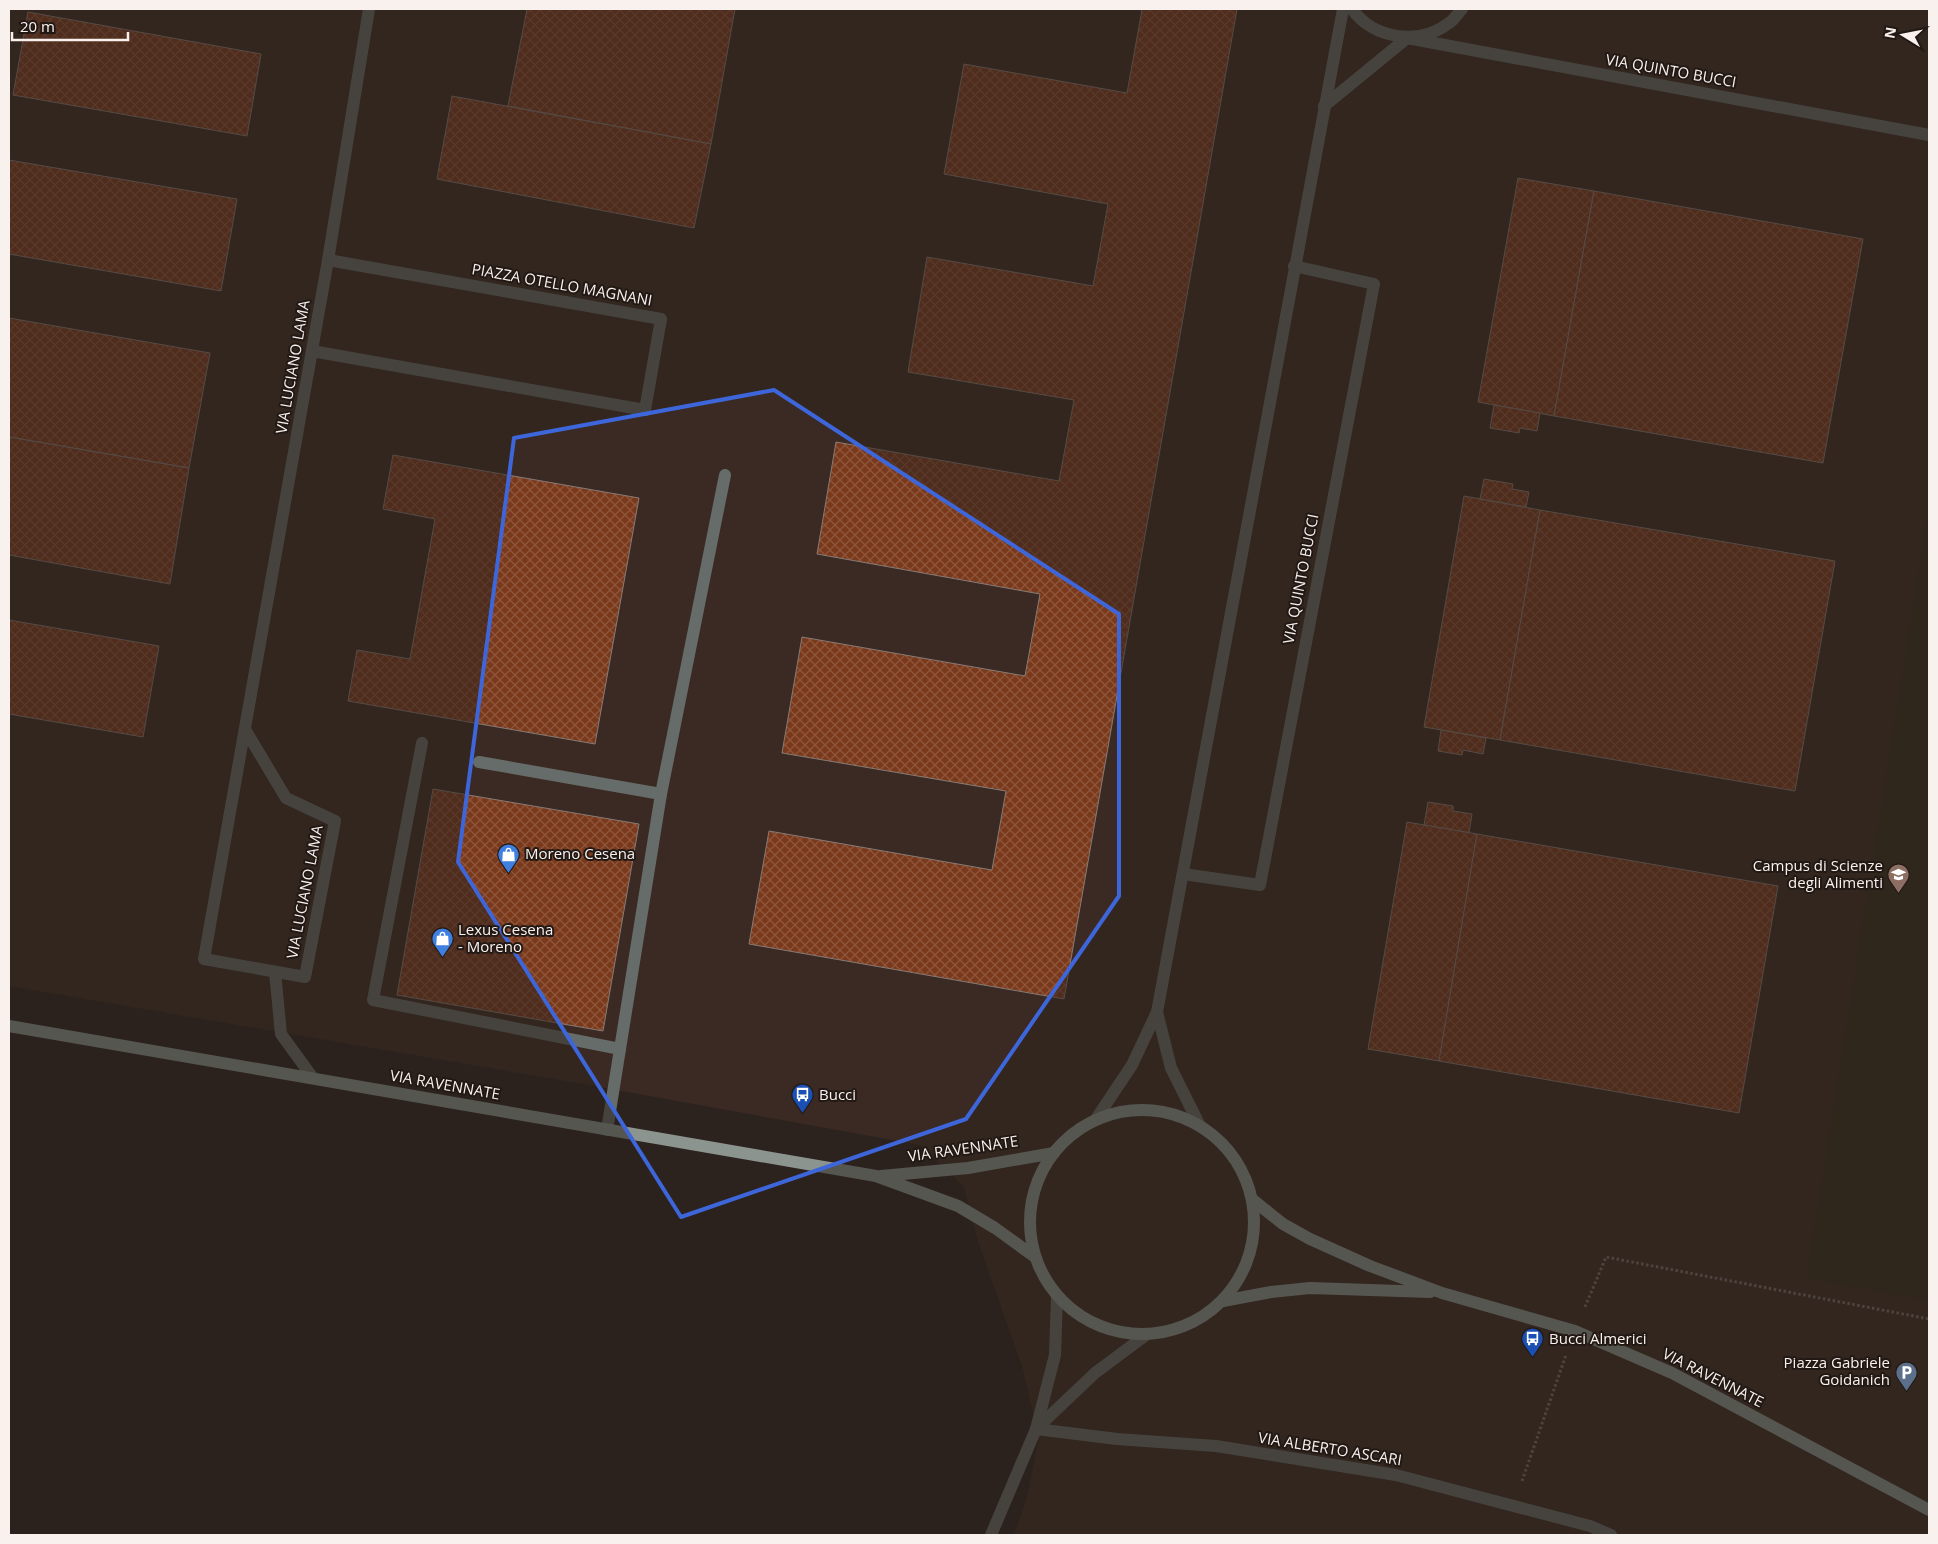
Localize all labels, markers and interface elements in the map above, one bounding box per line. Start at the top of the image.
scale bar [12,10,129,42]
north arrow [1878,10,1928,60]
text: 20 m [20,16,55,36]
text: N [1879,25,1900,40]
street label: VIA QUINTO BUCCI [1604,49,1738,91]
street label: PIAZZA OTELLO MAGNANI [470,258,654,310]
street label: VIA LUCIANO LAMA [270,298,314,435]
street label: VIA QUINTO BUCCI [1278,512,1322,646]
street label: VIA LUCIANO LAMA [281,823,327,960]
shop icon: Moreno Cesena [497,842,521,873]
place label: Moreno Cesena [525,843,635,863]
place label: Campus di Scienze degli Alimenti [1753,855,1883,892]
school or university icon: Campus di Scienze degli Alimenti [1887,863,1911,894]
place label: Lexus Cesena - Moreno [458,919,553,956]
shop icon: Lexus Cesena - Moreno [430,927,454,958]
street label: VIA RAVENNATE [389,1065,502,1104]
bus stop icon: Bucci [791,1083,815,1114]
place label: Bucci [819,1084,856,1104]
street label: VIA RAVENNATE [906,1130,1019,1166]
bus stop icon: Bucci Almerici [1521,1327,1545,1358]
place label: Bucci Almerici [1549,1328,1646,1348]
street label: VIA RAVENNATE [1659,1343,1768,1411]
place label: Piazza Gabriele Goidanich [1784,1352,1890,1389]
parking icon: Piazza Gabriele Goidanich [1894,1360,1918,1391]
street label: VIA ALBERTO ASCARI [1257,1427,1403,1469]

